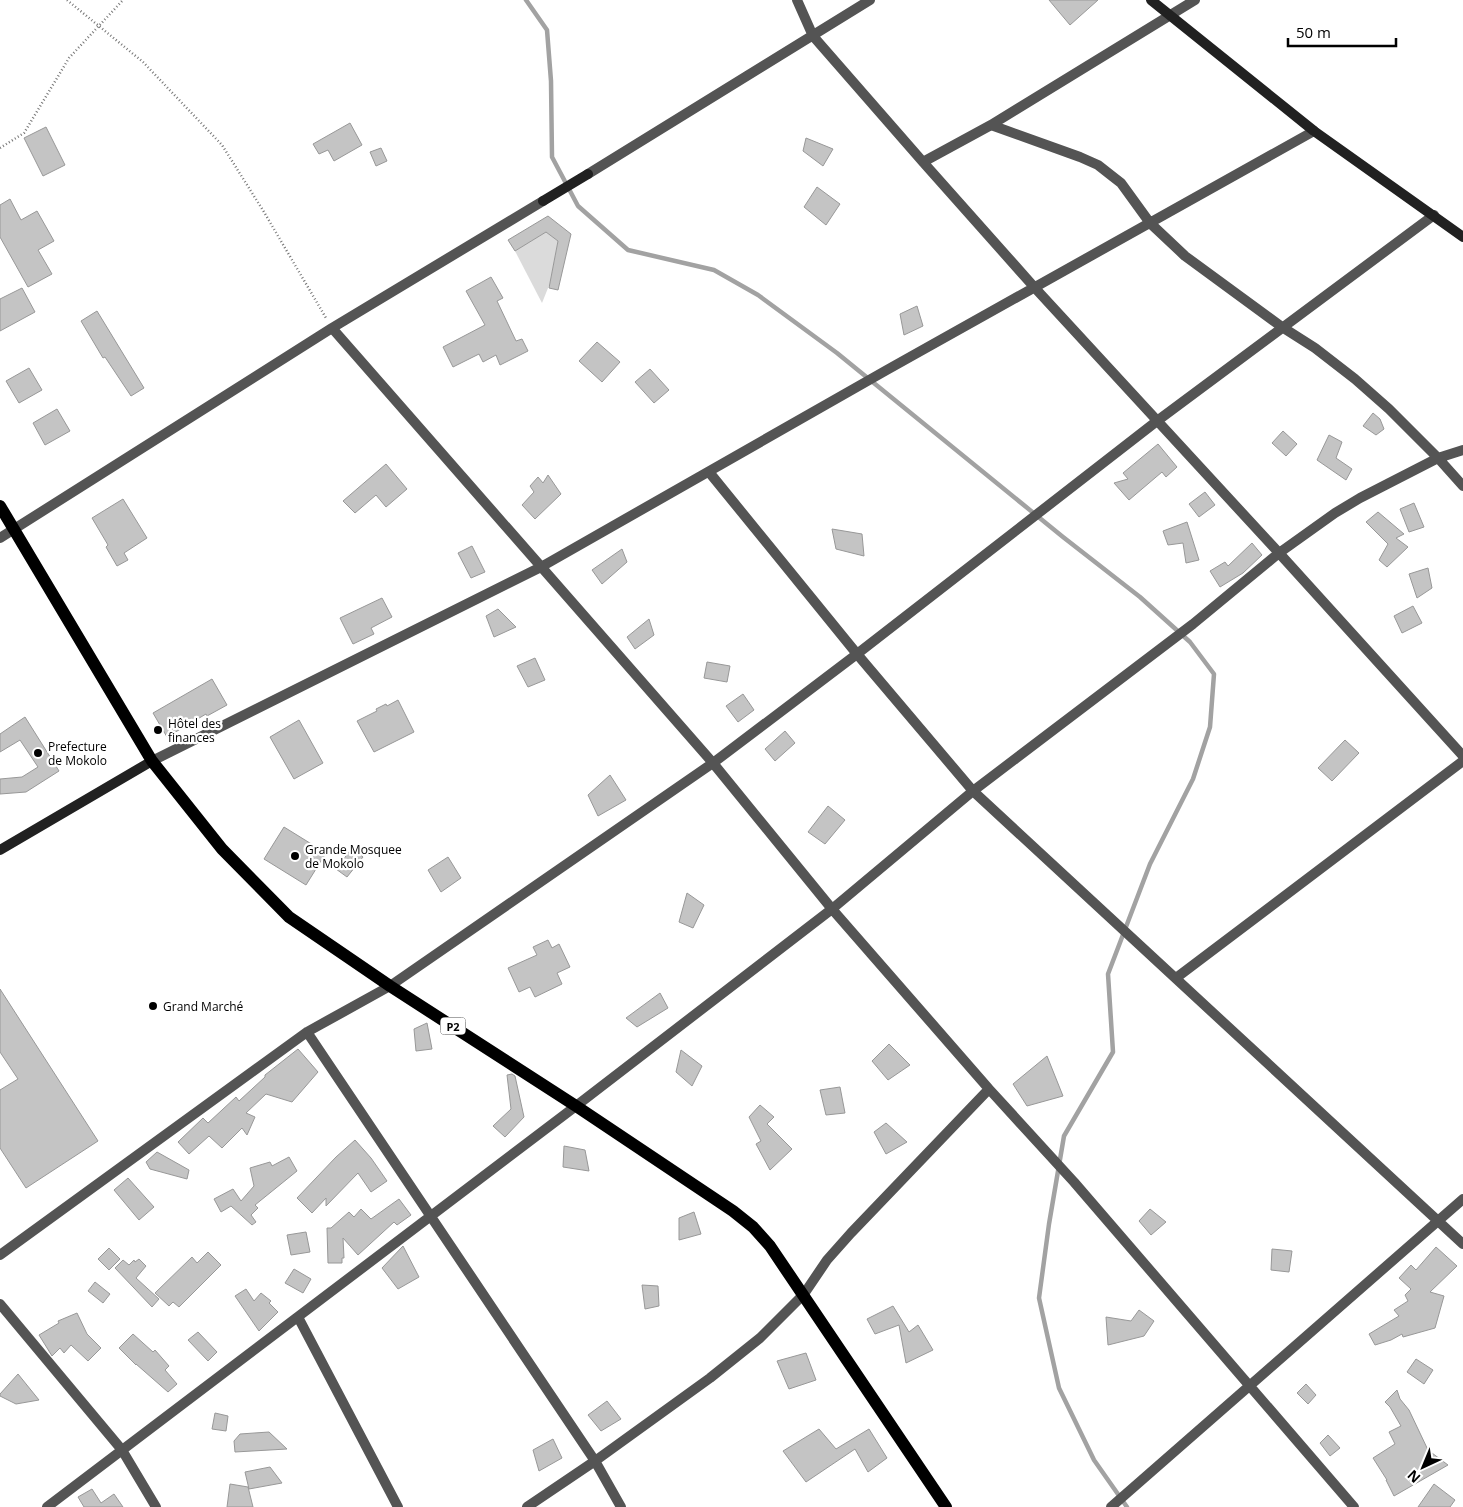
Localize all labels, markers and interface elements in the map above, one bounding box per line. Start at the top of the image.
scale bar [1288,15,1396,47]
text: 50 m [1296,22,1331,42]
place label: Hôtel des finances [168,715,221,746]
marker: Hôtel des finances [152,724,164,736]
place label: Prefecture de Mokolo [48,738,107,769]
marker: Prefecture de Mokolo [32,747,44,759]
place label: Grande Mosquee de Mokolo [305,841,402,872]
marker: Grande Mosquee de Mokolo [289,850,301,862]
place label: Grand Marché [163,998,244,1015]
marker: Grand Marché [147,1000,159,1012]
road number: P2 [440,1018,466,1034]
north arrow [1398,1442,1448,1492]
text: N [1403,1466,1424,1488]

